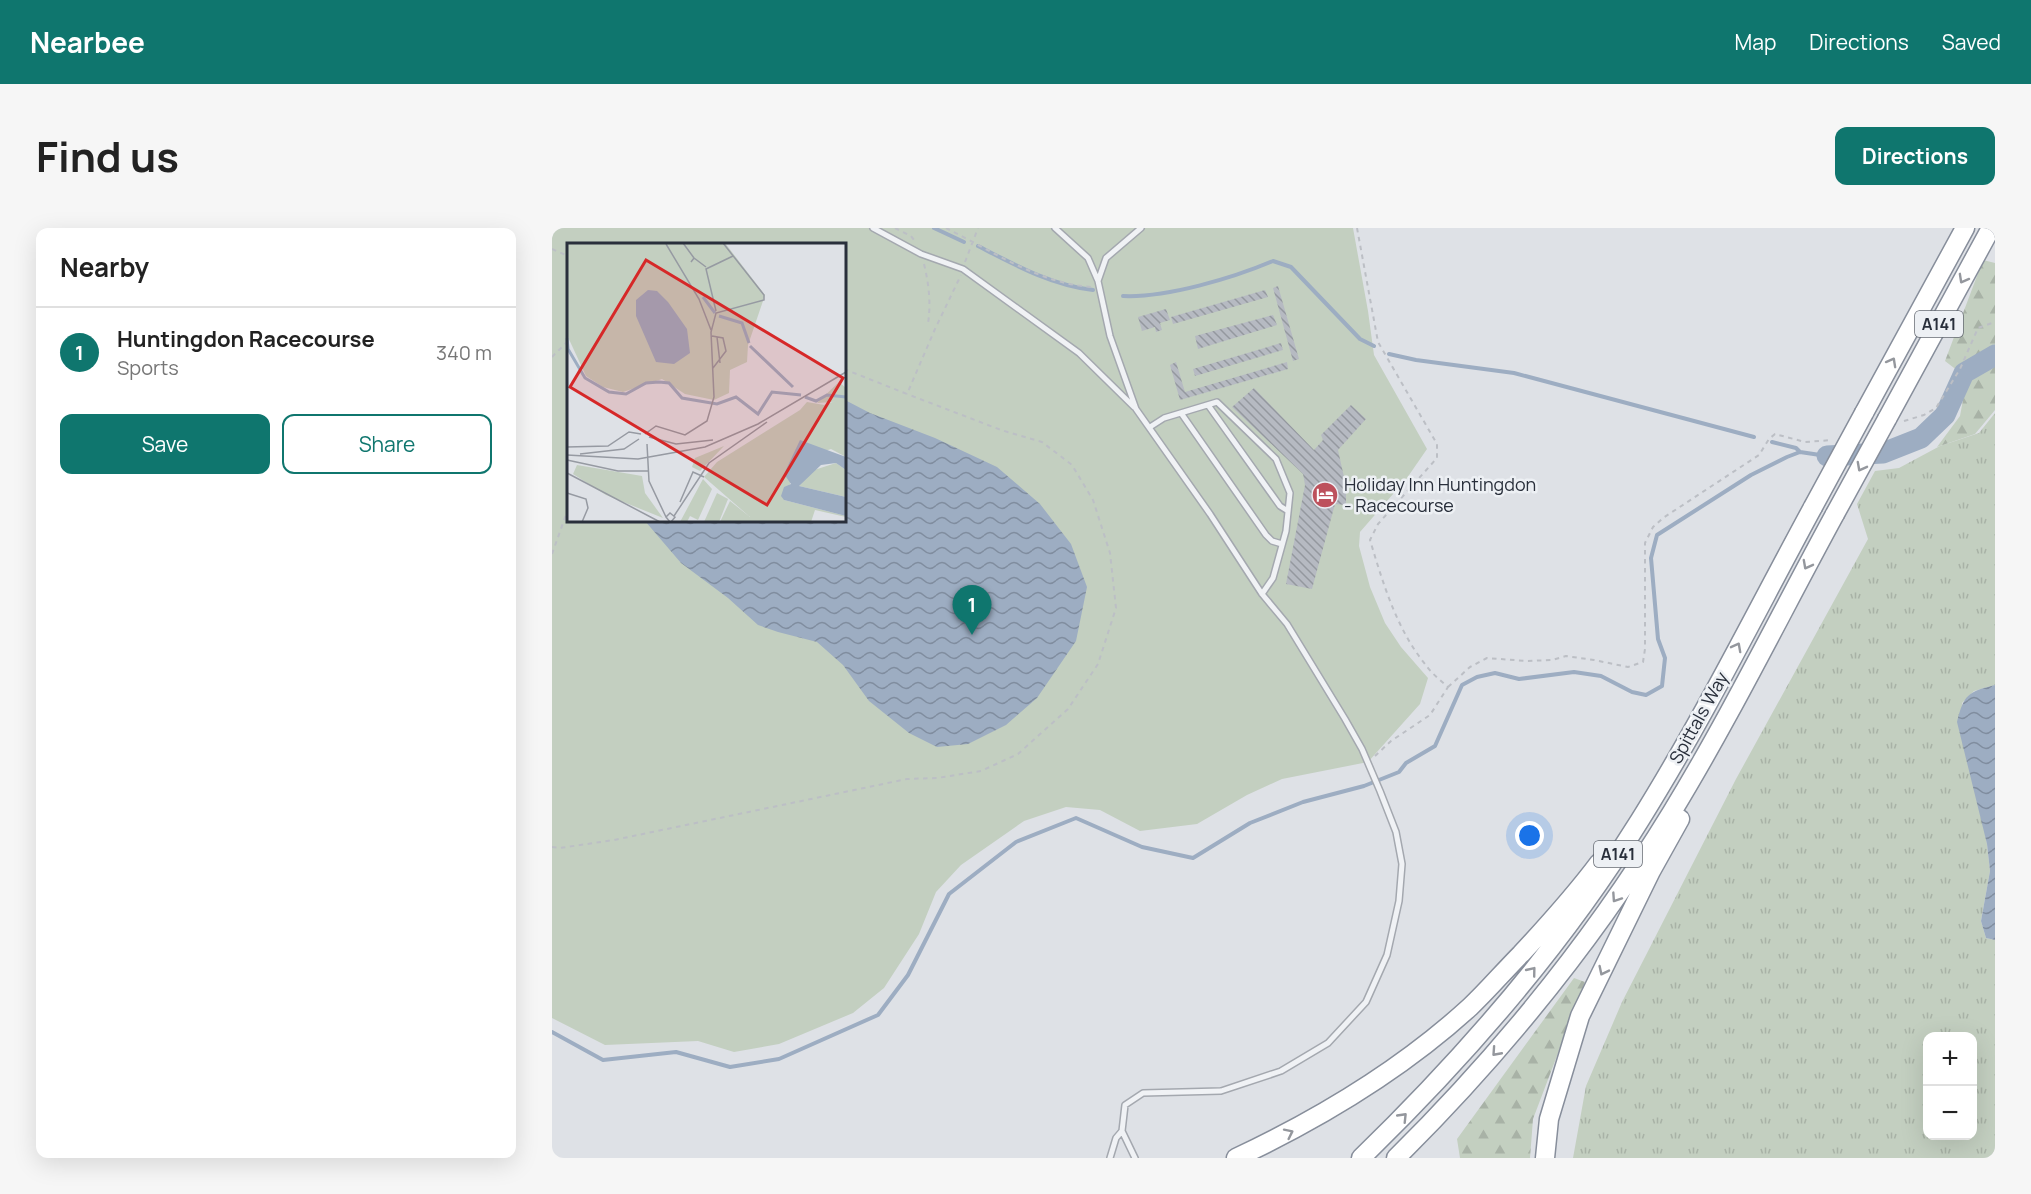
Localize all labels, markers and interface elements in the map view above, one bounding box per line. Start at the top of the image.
text: Nearbee [30,23,145,61]
text: Map [1735,28,1776,56]
text: Directions [1809,28,1909,56]
text: Saved [1942,28,2001,56]
text: Find us [36,127,179,185]
button: Directions [1835,127,1995,185]
inset map [567,243,846,522]
text: Nearby [60,249,149,285]
one-way arrow [1959,273,1970,284]
road number: A141 [1915,311,1963,337]
text: Huntingdon Racecourse [117,324,375,354]
text: 1 [75,339,84,366]
text: 340 m [436,339,492,366]
text: Sports [117,354,179,381]
one-way arrow [1885,358,1896,368]
button: Save [60,414,270,474]
button: Share [282,414,492,474]
one-way arrow [1857,460,1868,471]
place label: Holiday Inn Huntingdon - Racecourse [1344,472,1536,517]
hotel icon: Holiday Inn Huntingdon - Racecourse [1310,480,1340,510]
one-way arrow [1803,559,1814,570]
pin: 1 [952,586,992,635]
one-way arrow [1730,643,1741,654]
street label: Spittals Way [1663,667,1733,768]
your location [1515,821,1544,850]
road number: A141 [1594,841,1642,867]
one-way arrow [1611,892,1623,902]
one-way arrow [1598,964,1610,975]
one-way arrow [1525,967,1536,978]
map controls [1923,1032,1977,1140]
button: + [1923,1032,1977,1086]
one-way arrow [1492,1045,1503,1056]
button: − [1923,1086,1977,1140]
one-way arrow [1396,1114,1407,1124]
one-way arrow [1283,1128,1294,1140]

